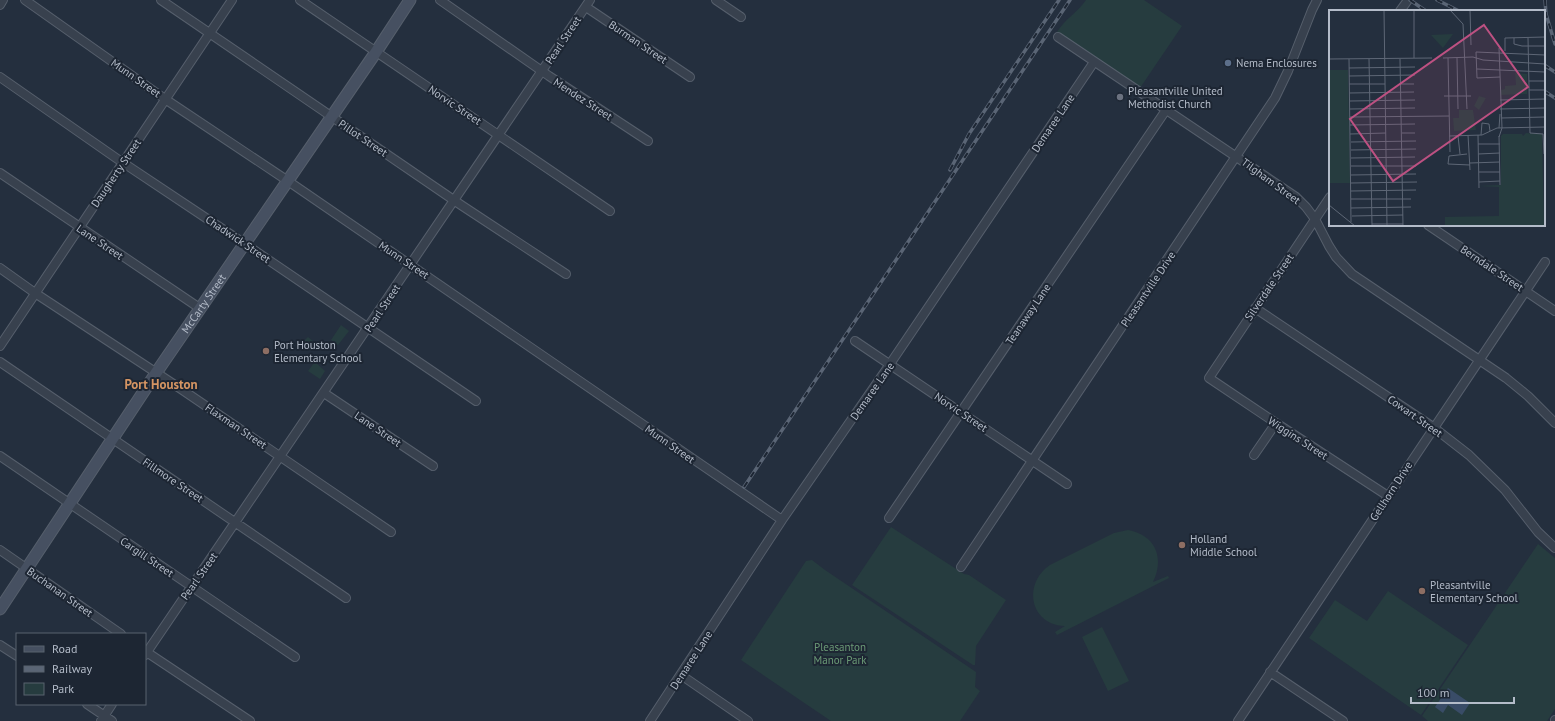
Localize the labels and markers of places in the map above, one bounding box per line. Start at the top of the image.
place label: Nema Enclosures [1236,56,1317,70]
marker: Nema Enclosures [1223,58,1233,68]
place label: Pleasantville United Methodist Church [1128,84,1223,111]
marker: Pleasantville United Methodist Church [1115,92,1125,102]
place label: Port Houston Elementary School [274,338,362,365]
marker: Port Houston Elementary School [261,346,271,356]
place label: Holland Middle School [1190,532,1258,559]
marker: Holland Middle School [1177,540,1187,550]
place label: Pleasantville Elementary School [1430,578,1518,605]
marker: Pleasantville Elementary School [1417,586,1427,596]

